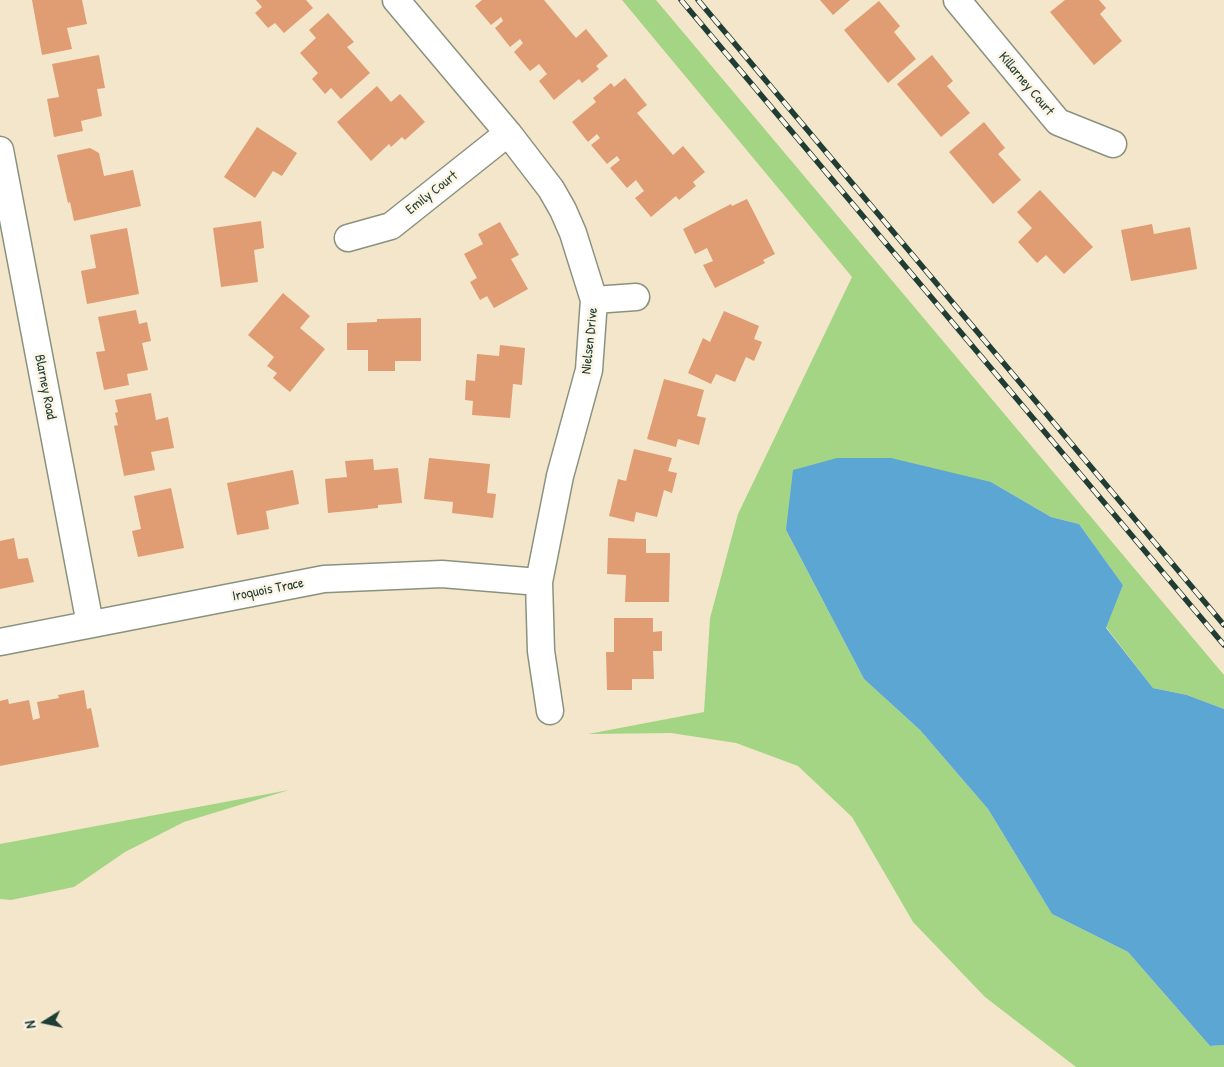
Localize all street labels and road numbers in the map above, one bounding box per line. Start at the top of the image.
street label: Killarney Court [995,49,1057,119]
street label: Emily Court [403,168,461,218]
street label: Nielsen Drive [578,307,602,375]
street label: Blarney Road [30,353,60,421]
street label: Iroquois Trace [231,575,305,605]

